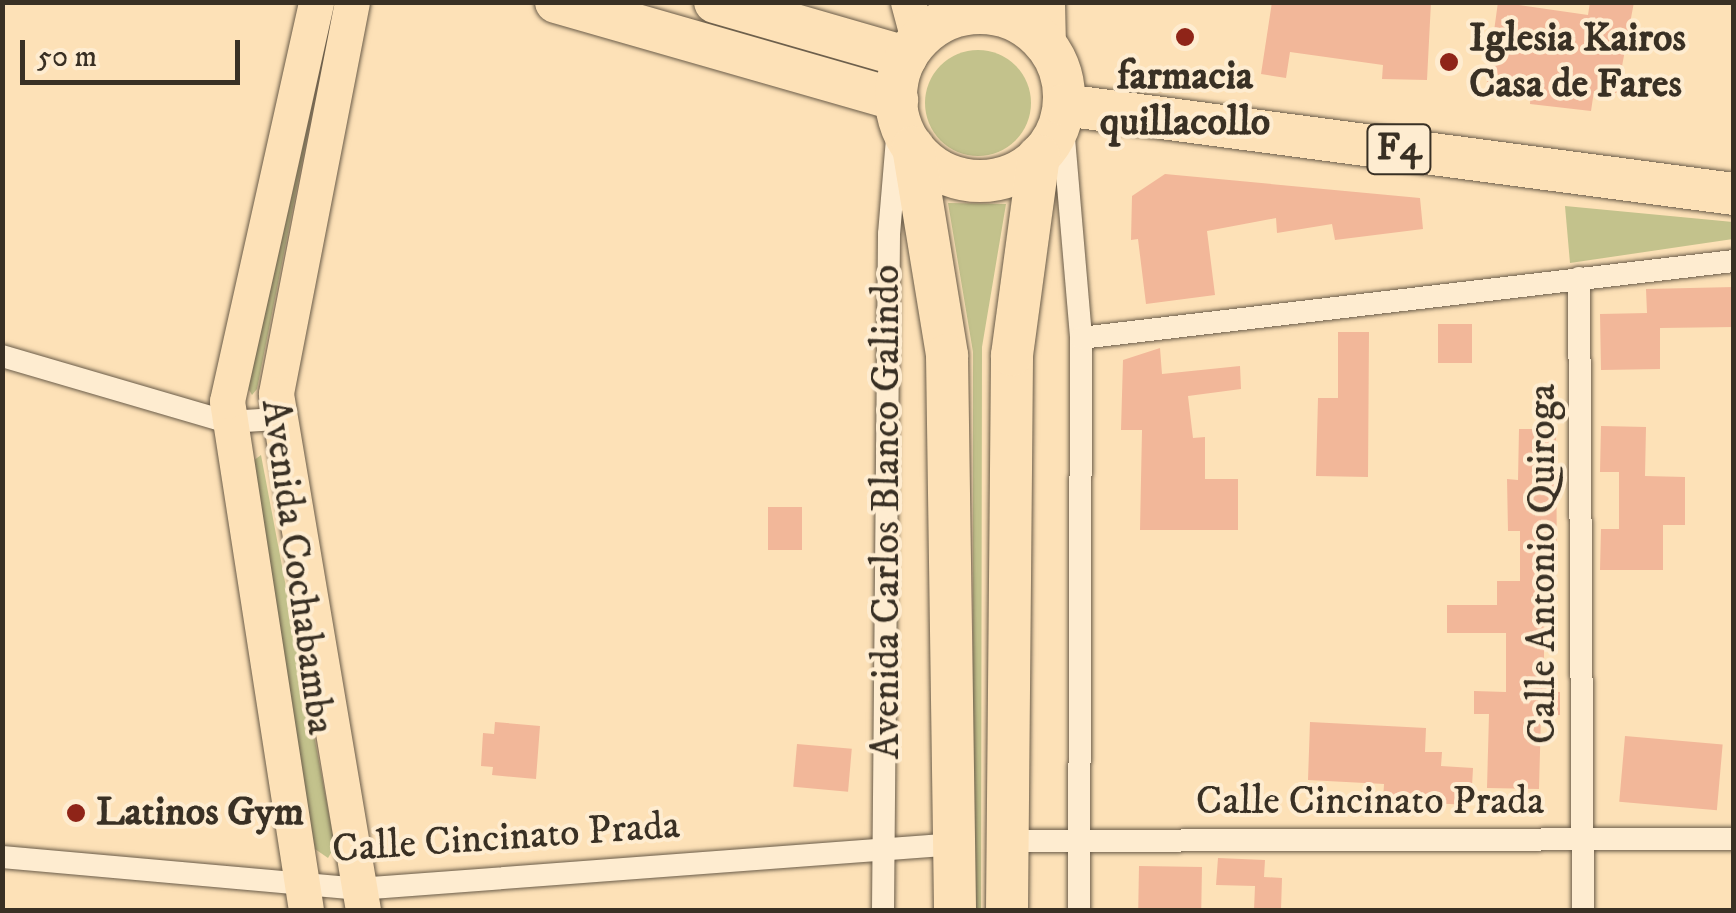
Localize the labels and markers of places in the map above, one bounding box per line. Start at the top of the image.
place label: Iglesia Kairos Casa de Fares [1469,15,1686,109]
marker: farmacia quillacollo [1174,26,1196,48]
marker: Iglesia Kairos Casa de Fares [1438,51,1460,73]
place label: farmacia quillacollo [1100,53,1270,147]
place label: Latinos Gym [96,789,304,837]
marker: Latinos Gym [65,802,87,824]

